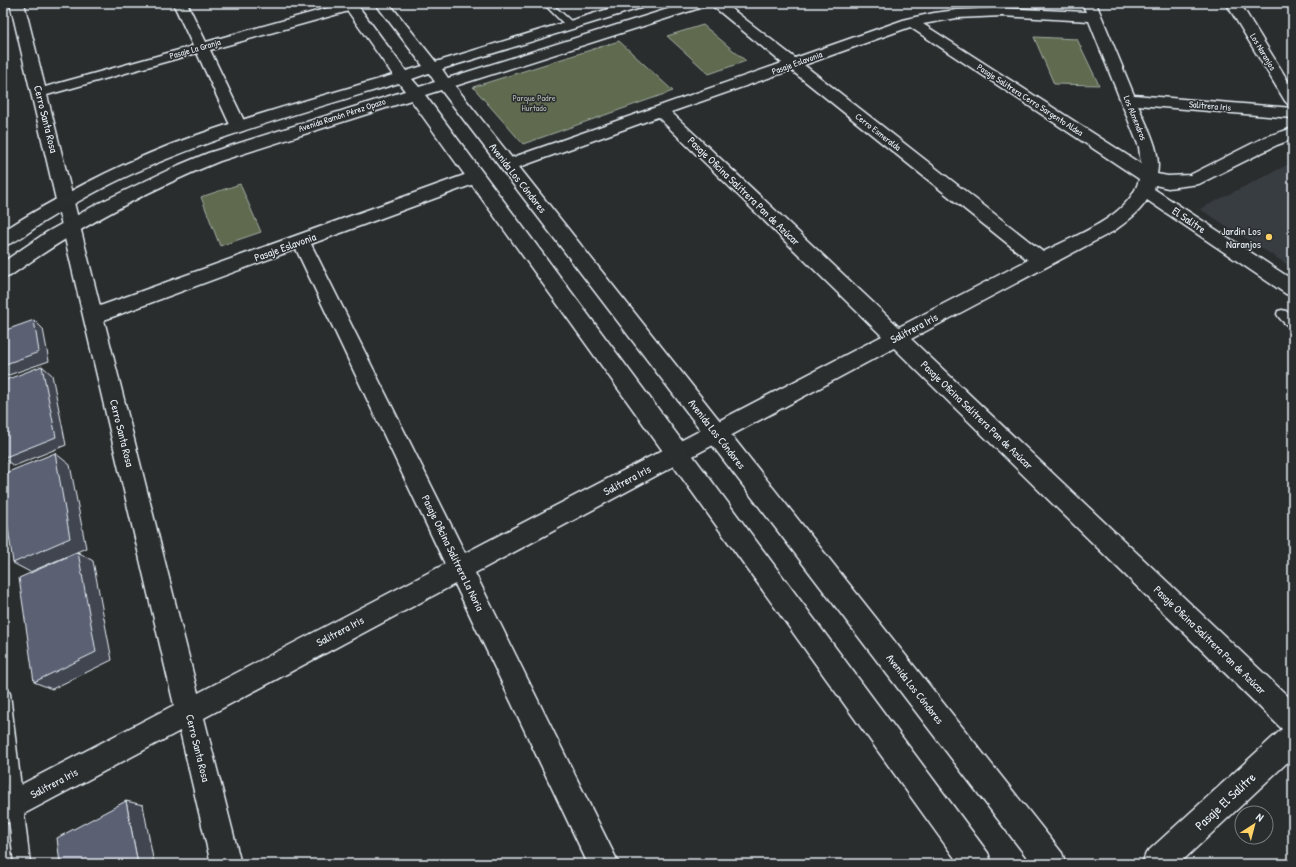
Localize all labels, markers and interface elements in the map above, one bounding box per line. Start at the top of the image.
street label: Los Naranjos [1247,31,1279,73]
street label: Pasaje La Granja [168,36,222,62]
street label: Pasaje Eslavonia [770,48,824,78]
street label: Pasaje Salitrera Cerro Sargento Aldea [975,61,1086,139]
street label: Cerro Santa Rosa [31,84,61,155]
park label: Parque Padre Hurtado [512,92,556,114]
street label: Los Almendros [1121,94,1150,143]
street label: Avenida Ramón Pérez Opazo [297,95,387,135]
street label: Salitrera Iris [1188,98,1232,114]
street label: Cerro Esmeralda [853,110,904,154]
street label: Pasaje Oficina Salitrera Pan de Azúcar [685,134,804,249]
street label: Avenida Los Cóndores [486,140,550,216]
street label: El Salitre [1170,204,1209,237]
place label: Jardín Los Naranjos [1221,224,1261,251]
street label: Pasaje Eslavonia [252,229,318,265]
marker: Jardín Los Naranjos [1264,232,1274,242]
street label: Salitrera Iris [888,310,940,346]
street label: Pasaje Oficina Salitrera Pan de Azúcar [918,358,1037,473]
street label: Avenida Los Cóndores [685,396,749,472]
street label: Cerro Santa Rosa [107,398,137,469]
street label: Salitrera Iris [601,462,653,498]
street label: Pasaje Oficina Salitrera La Noria [419,493,487,614]
street label: Pasaje Oficina Salitrera Pan de Azúcar [1151,583,1270,698]
street label: Salitrera Iris [314,613,366,649]
street label: Avenida Los Cóndores [883,651,947,727]
street label: Cerro Santa Rosa [183,713,213,784]
street label: Salitrera Iris [28,765,80,801]
street label: Pasaje El Salitre [1191,768,1259,834]
north arrow [1234,805,1274,845]
text: N [1253,810,1266,824]

